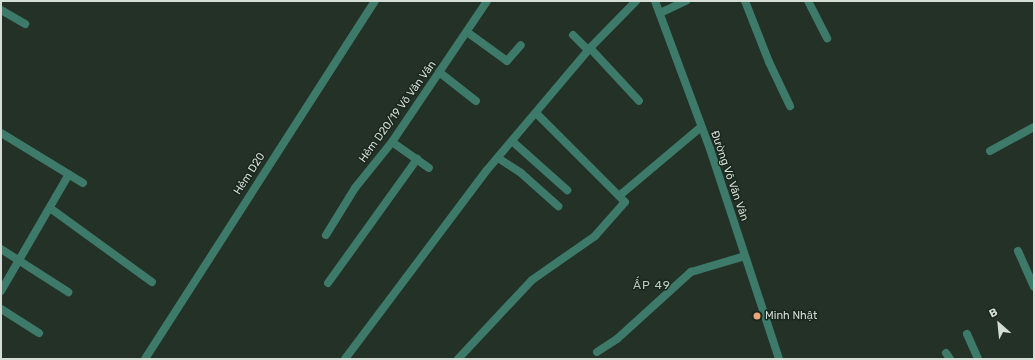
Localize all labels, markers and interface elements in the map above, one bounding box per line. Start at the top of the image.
street label: Hẻm D20/19 Võ Văn Vân [356,58,440,166]
street label: Đường Võ Văn Vân [707,129,751,223]
street label: Hẻm D20 [232,151,268,197]
district label: ẤP 49 [633,279,671,293]
north arrow [979,304,1019,344]
text: B [987,305,1000,320]
place label: Minh Nhật [765,309,817,323]
marker: Minh Nhật [752,311,762,321]

